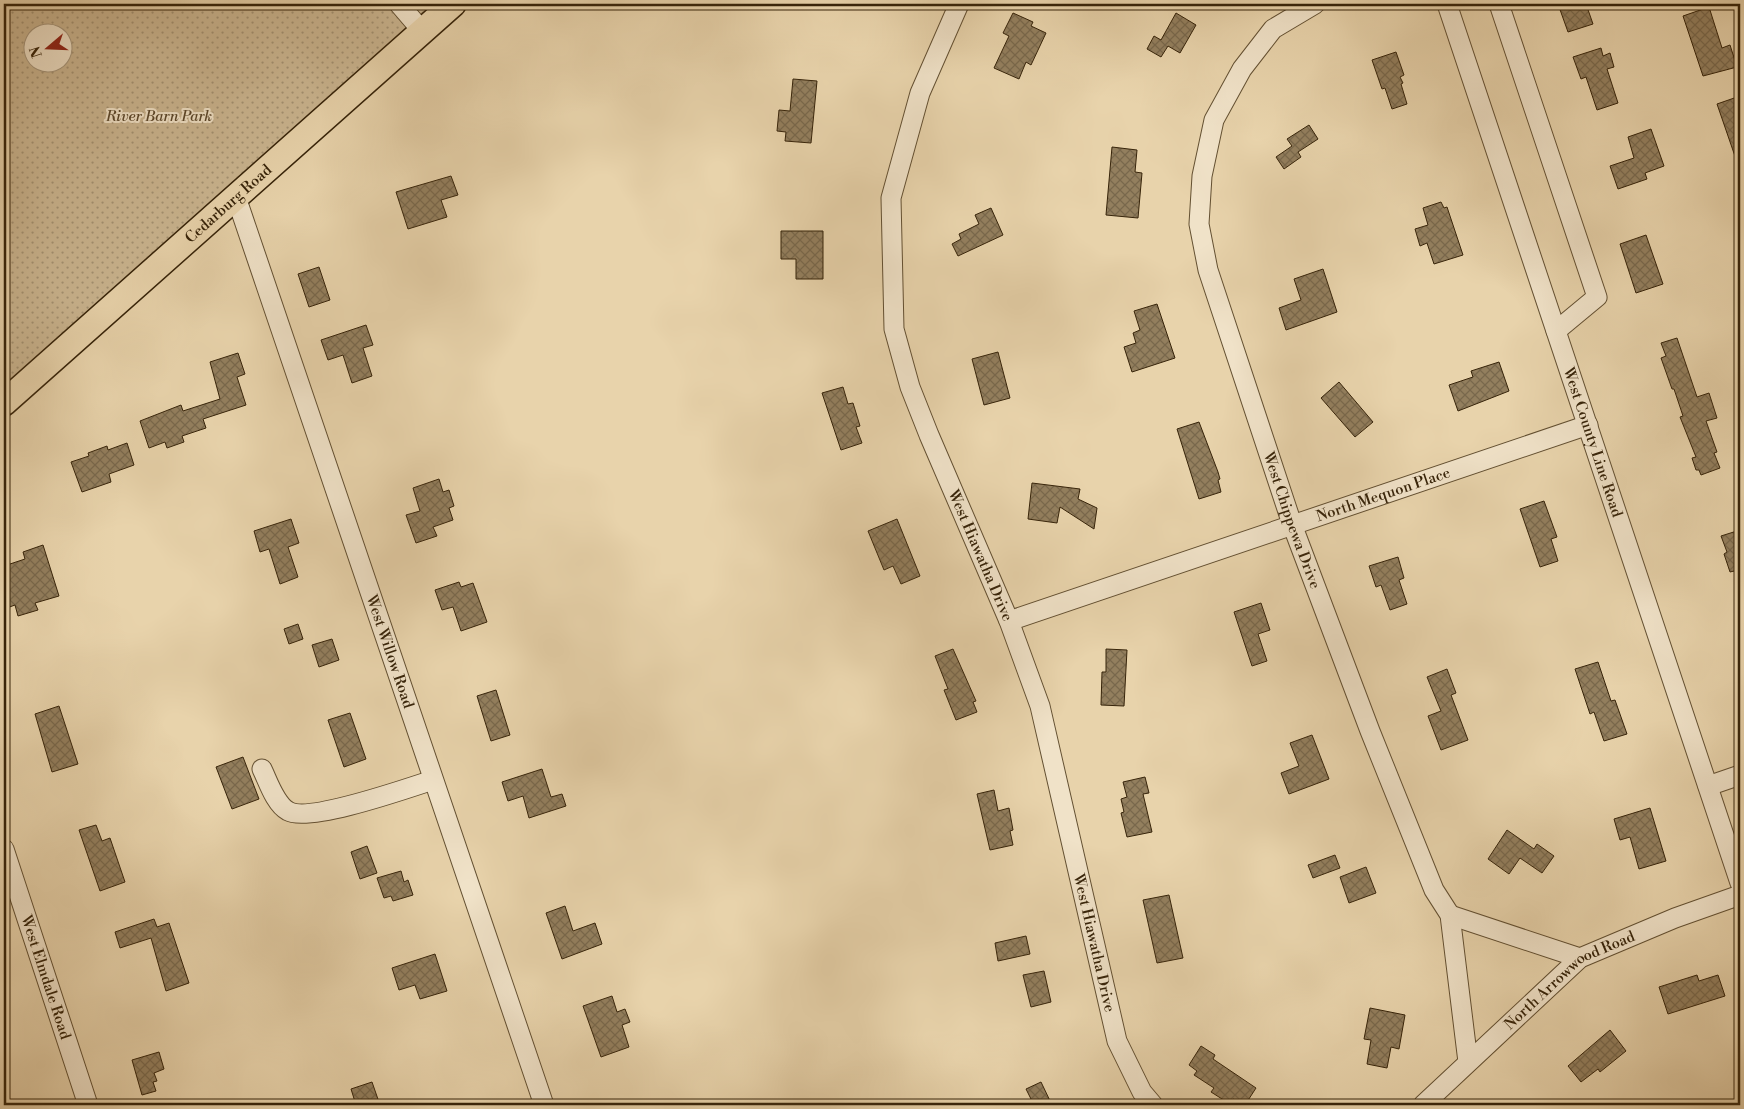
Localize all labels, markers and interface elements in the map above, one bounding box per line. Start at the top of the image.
north arrow [22,22,72,72]
text: N [26,44,47,60]
park label: River Barn Park [105,107,212,126]
street label: Cedarburg Road [181,160,276,248]
street label: West County Line Road [1559,364,1627,520]
street label: West Chippewa Drive [1259,449,1324,592]
street label: North Mequon Place [1314,463,1453,526]
street label: West Hiawatha Drive [943,486,1017,624]
street label: West Willow Road [361,592,418,711]
street label: West Hiawatha Drive [1069,871,1119,1014]
street label: West Elmdale Road [16,912,75,1042]
street label: North Arrowwood Road [1500,927,1638,1034]

